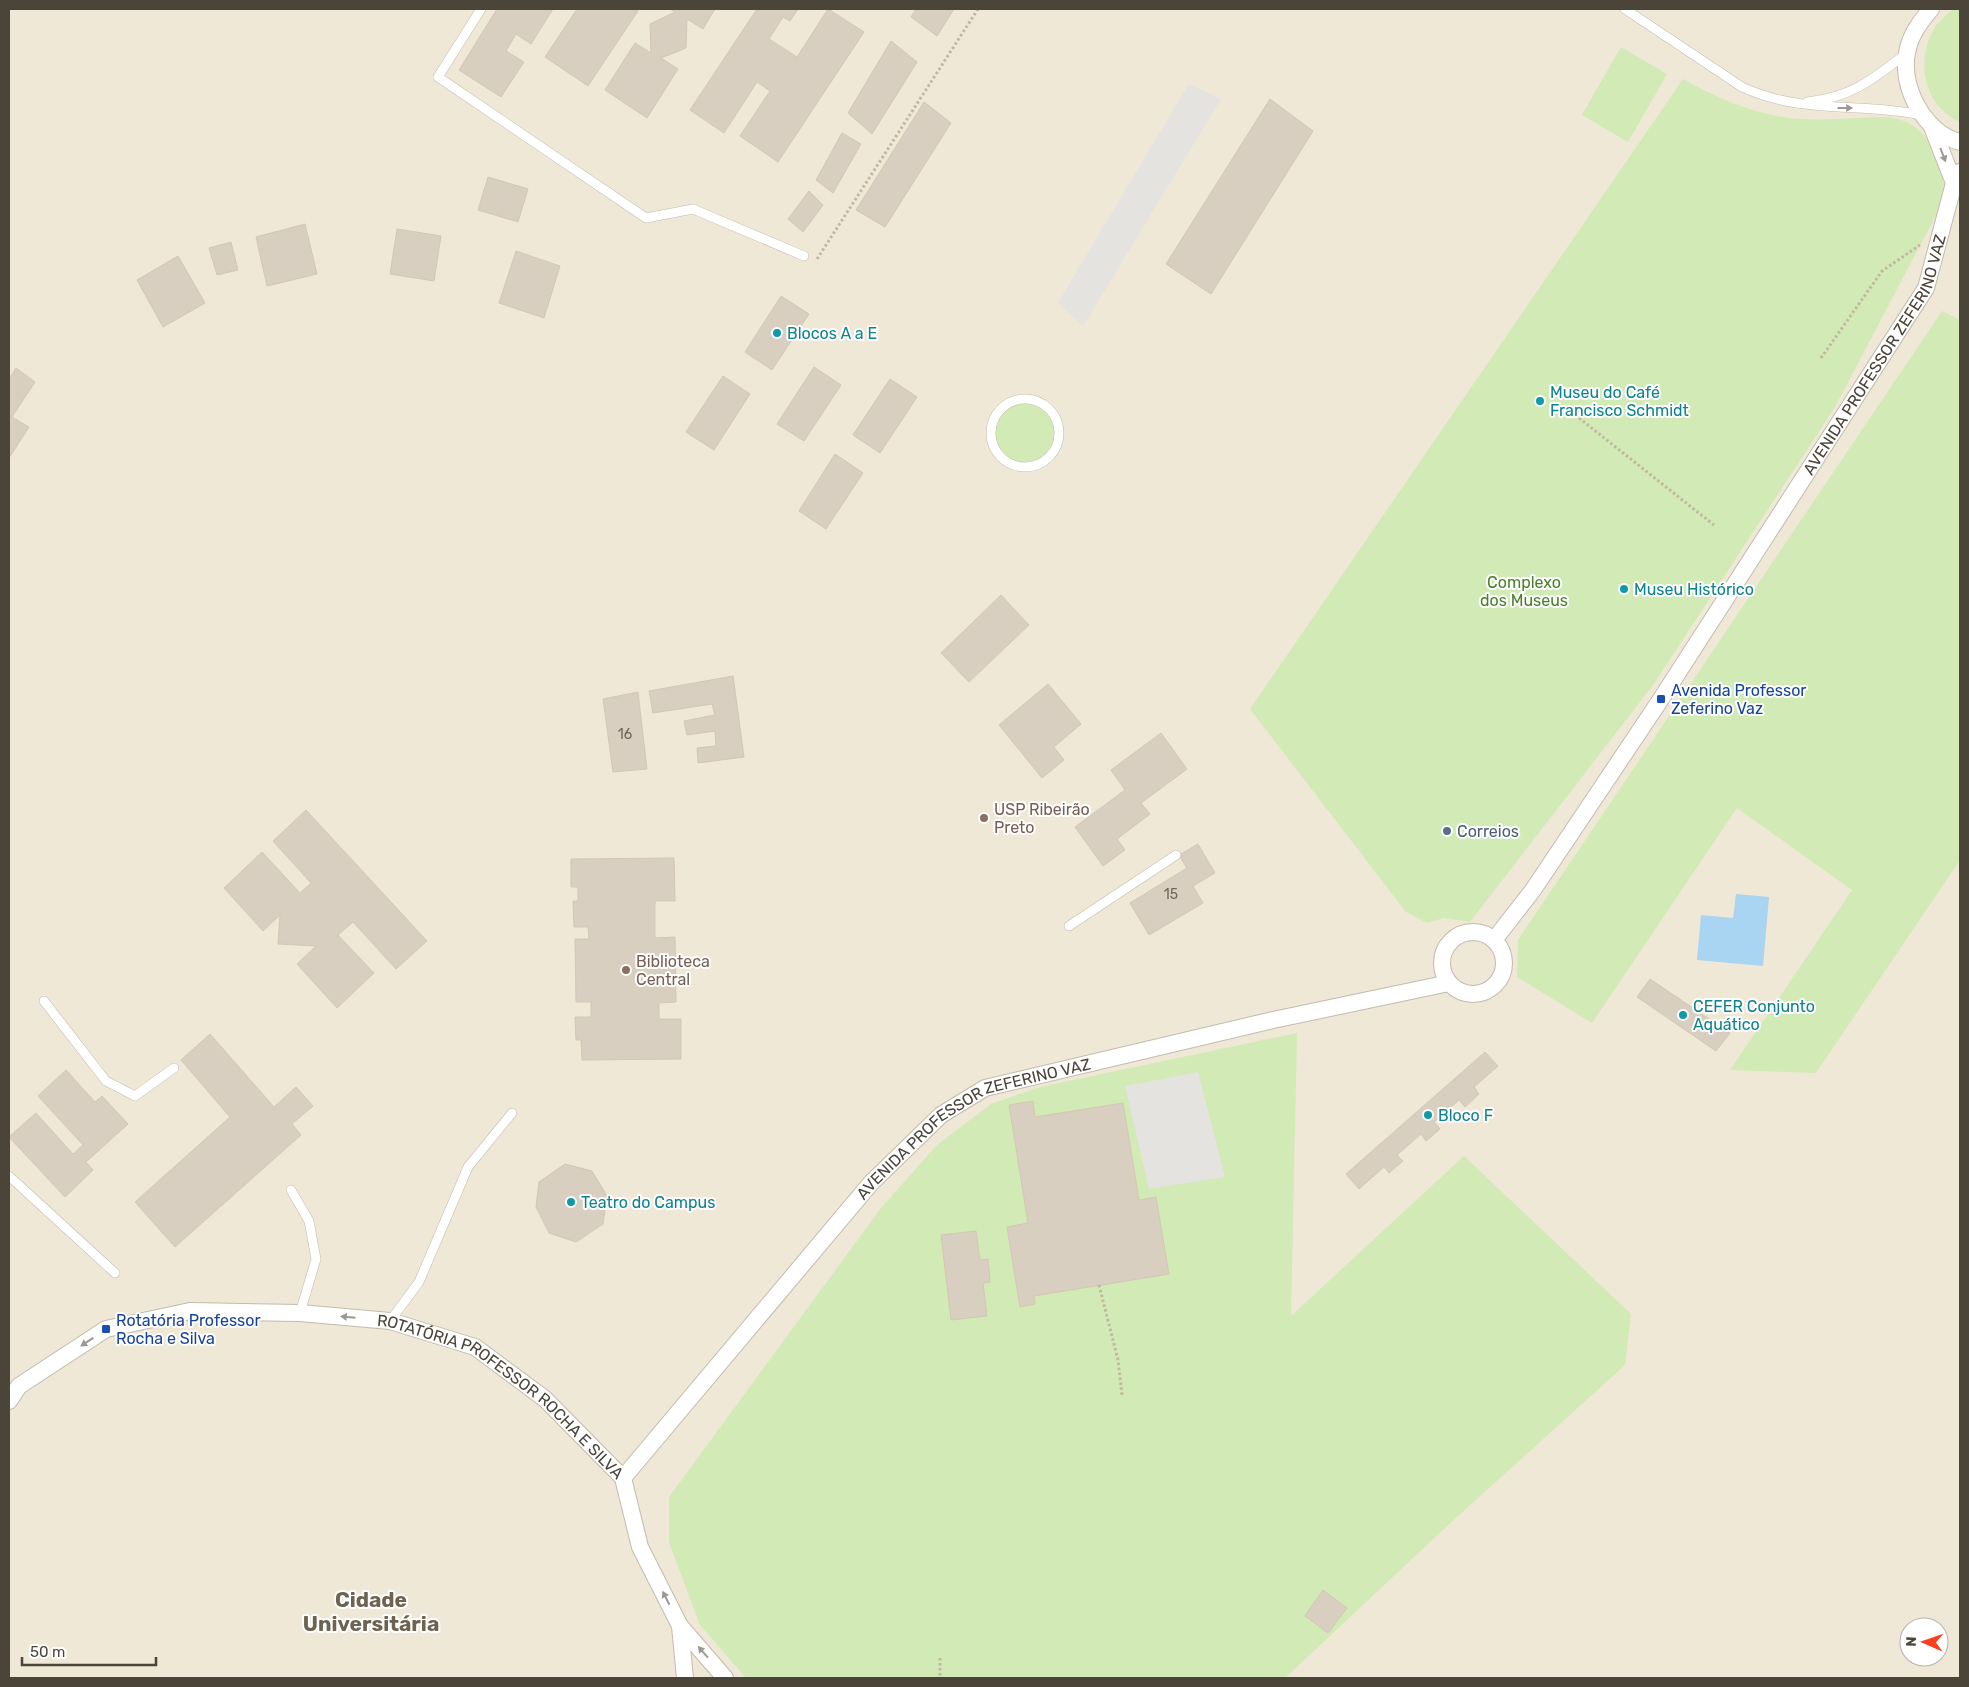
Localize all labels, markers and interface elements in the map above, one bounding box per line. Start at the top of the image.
one-way arrow [1837,104,1853,112]
one-way arrow [1939,148,1947,163]
street label: AVENIDA PROFESSOR ZEFERINO VAZ [1799,232,1949,478]
place label: Blocos A a E [787,324,877,343]
marker: Blocos A a E [771,327,783,339]
place label: Museu do Café Francisco Schmidt [1550,383,1689,420]
marker: Museu do Café Francisco Schmidt [1534,395,1546,407]
park label: Complexo dos Museus [1480,573,1568,610]
place label: Museu Histórico [1634,580,1754,599]
marker: Museu Histórico [1618,583,1630,595]
place label: Avenida Professor Zeferino Vaz [1671,681,1806,718]
marker: Avenida Professor Zeferino Vaz [1655,693,1667,705]
house number: 16 [618,726,632,743]
place label: USP Ribeirão Preto [994,800,1090,837]
marker: USP Ribeirão Preto [978,812,990,824]
place label: Correios [1457,822,1519,841]
marker: Correios [1441,825,1453,837]
house number: 15 [1164,886,1178,903]
place label: Biblioteca Central [636,952,710,989]
marker: Biblioteca Central [620,964,632,976]
place label: CEFER Conjunto Aquático [1693,997,1815,1034]
marker: CEFER Conjunto Aquático [1677,1009,1689,1021]
street label: AVENIDA PROFESSOR ZEFERINO VAZ [852,1054,1092,1203]
place label: Bloco F [1438,1106,1493,1125]
marker: Bloco F [1422,1109,1434,1121]
place label: Teatro do Campus [581,1193,715,1212]
marker: Teatro do Campus [565,1196,577,1208]
street label: ROTATÓRIA PROFESSOR ROCHA E SILVA [376,1310,628,1483]
place label: Rotatória Professor Rocha e Silva [116,1311,260,1348]
one-way arrow [340,1313,356,1321]
marker: Rotatória Professor Rocha e Silva [100,1323,112,1335]
one-way arrow [80,1337,93,1347]
district label: Cidade Universitária [303,1587,439,1636]
one-way arrow [662,1591,670,1605]
north arrow [1899,1617,1949,1667]
scale bar [22,1634,156,1666]
text: N [1903,1636,1920,1647]
text: 50 m [30,1643,65,1661]
one-way arrow [697,1647,709,1659]

